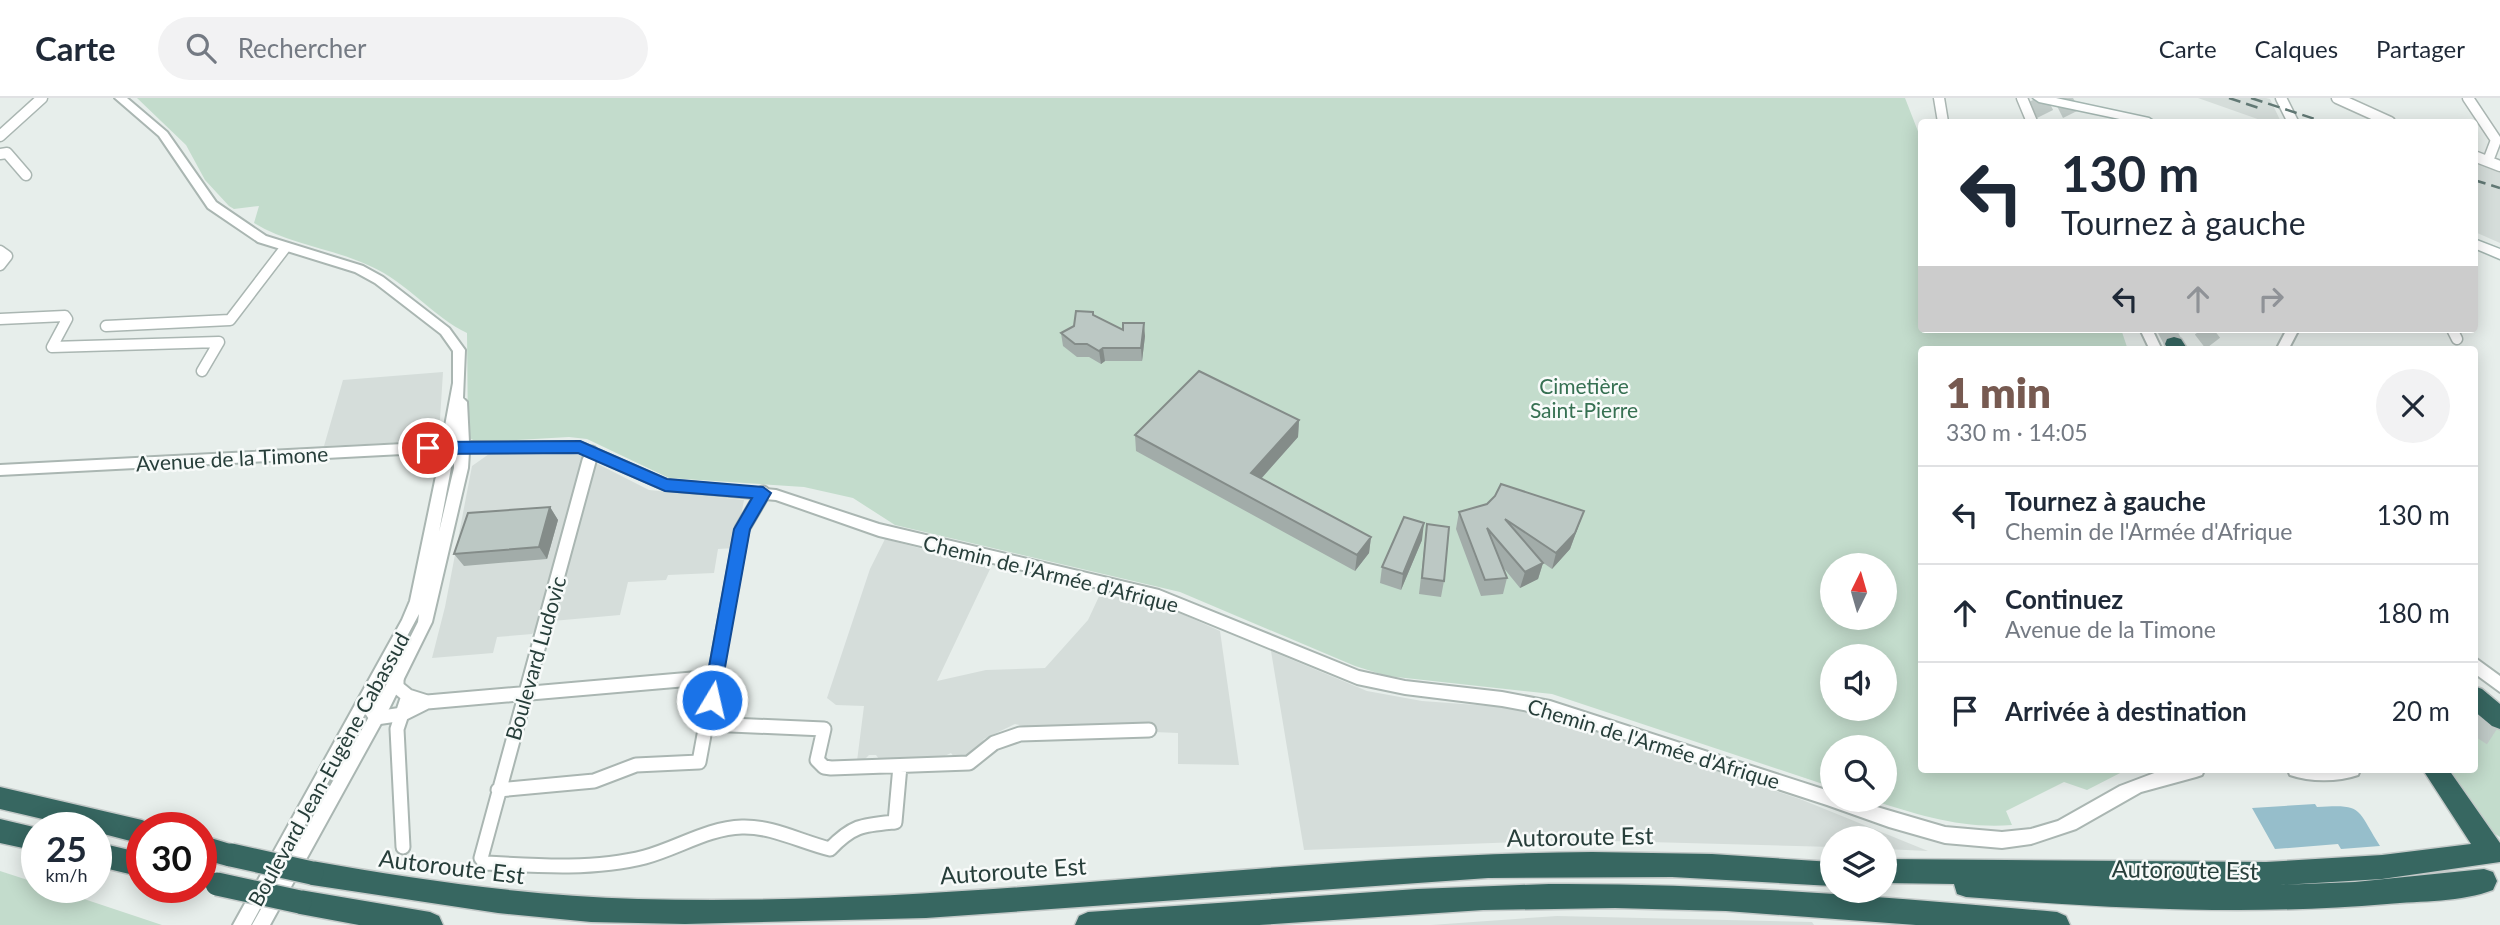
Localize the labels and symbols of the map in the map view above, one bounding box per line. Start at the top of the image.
park label: Cimetière Saint-Pierre [1530,373,1638,422]
pin [398,418,458,478]
street label: Avenue de la Timone [135,440,329,476]
street label: Chemin de l'Armée d'Afrique [921,529,1181,617]
north arrow [1820,553,1897,630]
street label: Boulevard Ludovic [500,573,570,743]
street label: Boulevard Jean-Eugène Cabassud [242,628,414,910]
position arrow [675,663,749,737]
street label: Chemin de l'Armée d'Afrique [1525,693,1783,793]
speed limit sign: 30 [126,812,217,903]
street label: Autoroute Est [1506,820,1654,852]
street label: Autoroute Est [377,843,527,889]
street label: Autoroute Est [939,850,1088,890]
street label: Autoroute Est [2111,853,2259,885]

